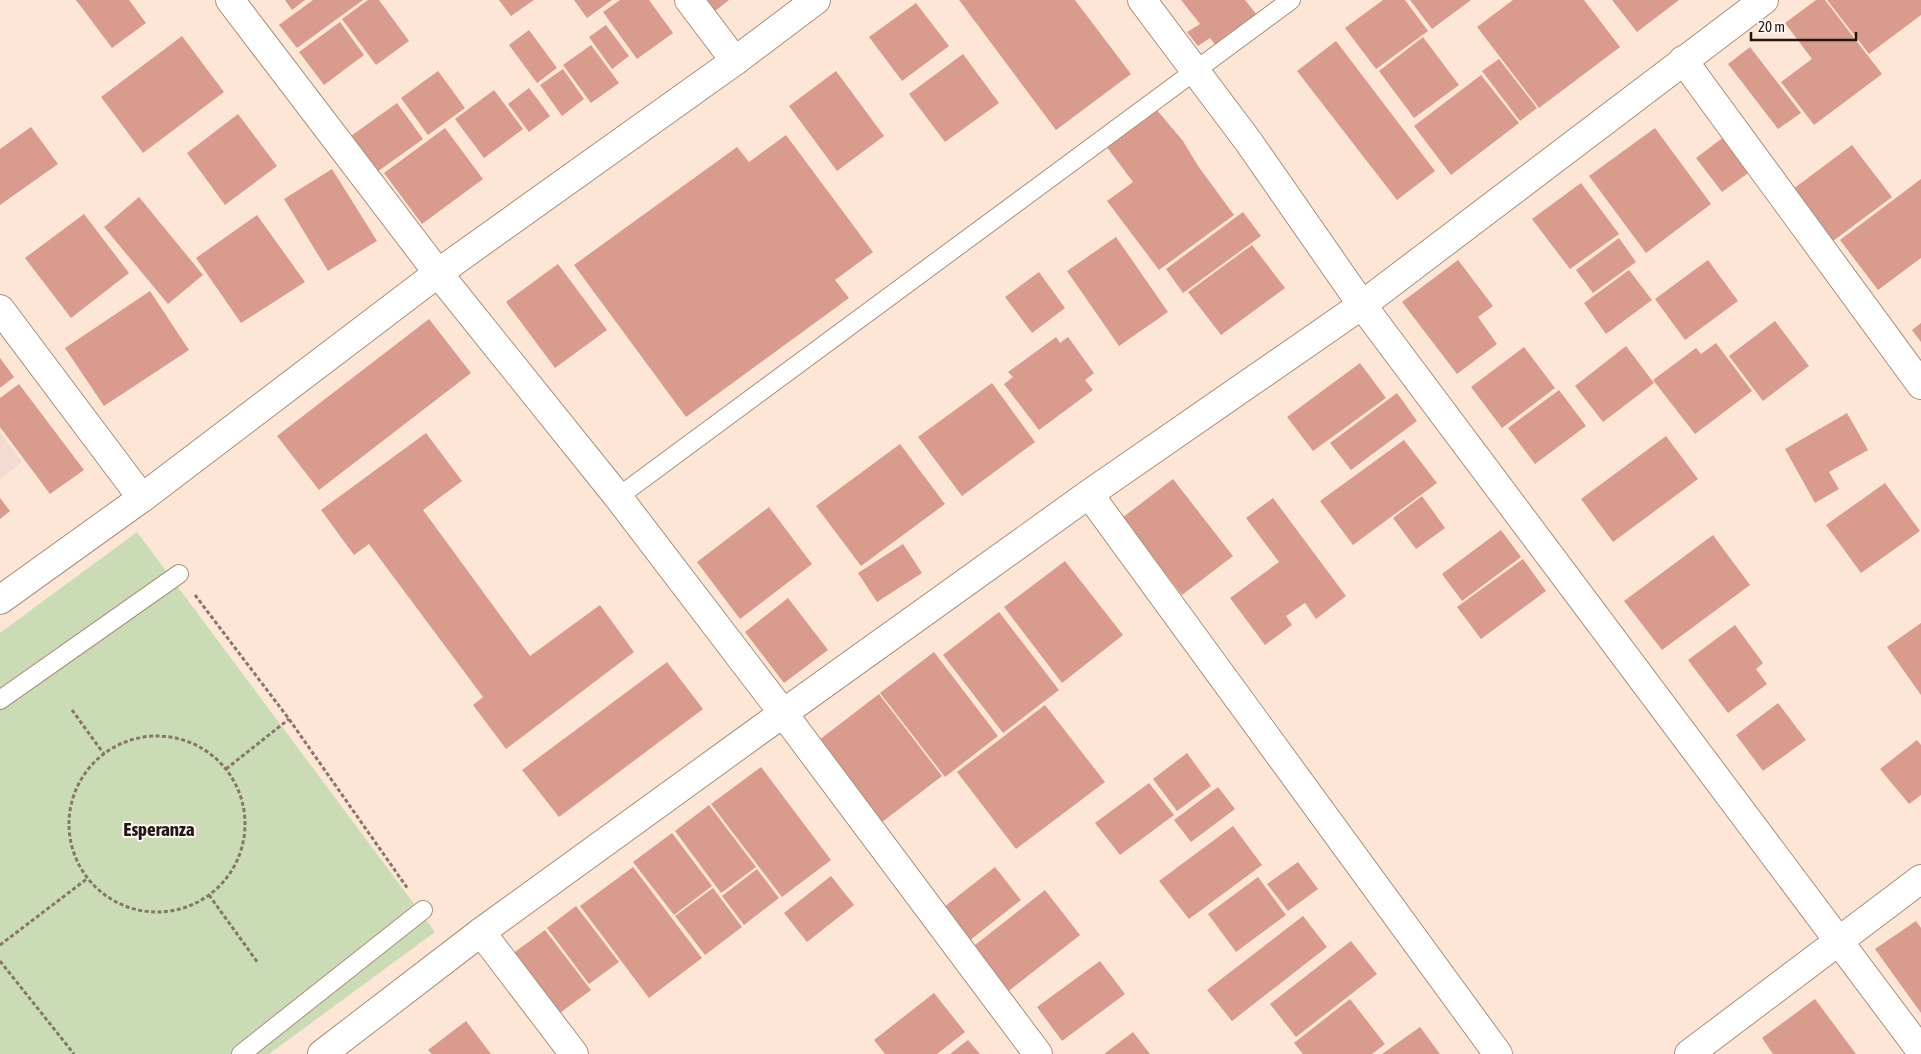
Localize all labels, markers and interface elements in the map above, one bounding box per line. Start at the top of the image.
scale bar [1751,10,1856,42]
text: 20 m [1758,18,1785,35]
district label: Esperanza [123,818,195,840]

